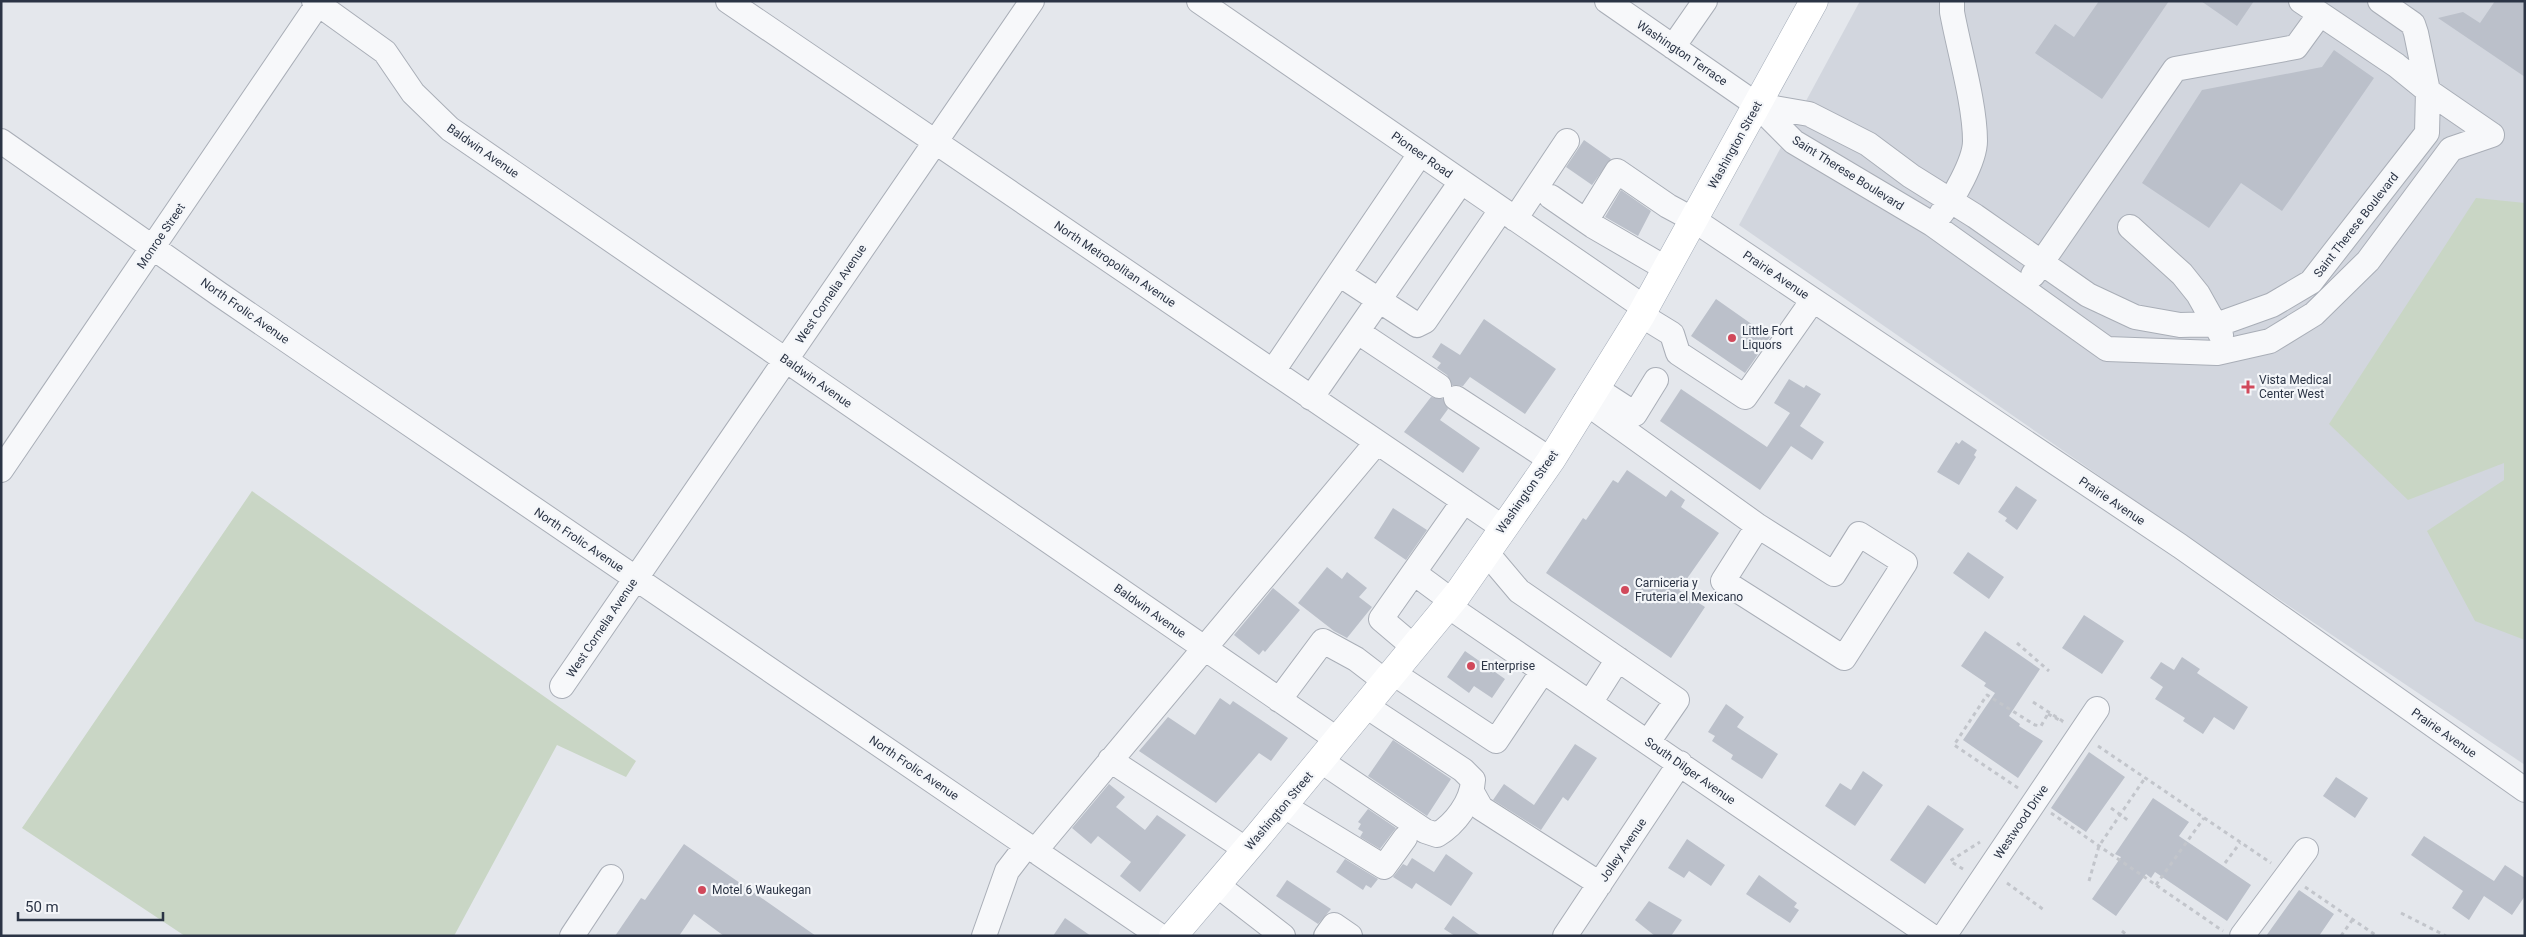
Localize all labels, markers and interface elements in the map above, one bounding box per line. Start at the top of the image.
street label: Washington Terrace [1634,18,1730,88]
street label: Washington Street [1705,99,1765,191]
street label: Baldwin Avenue [444,121,522,181]
street label: Pioneer Road [1389,129,1455,181]
street label: Saint Therese Boulevard [1790,133,1906,213]
street label: Saint Therese Boulevard [2311,170,2401,280]
street label: Monroe Street [134,201,188,271]
street label: North Metropolitan Avenue [1052,218,1178,310]
street label: West Cornelia Avenue [793,242,869,346]
street label: Prairie Avenue [1740,248,1812,302]
street label: North Frolic Avenue [198,275,292,347]
place label: Little Fort Liquors [1742,324,1793,352]
marker: Little Fort Liquors [1726,332,1738,344]
street label: Baldwin Avenue [777,351,855,411]
place label: Vista Medical Center West [2259,373,2331,401]
marker: Vista Medical Center West [2241,380,2255,394]
street label: Washington Street [1493,448,1561,536]
street label: Prairie Avenue [2076,474,2148,528]
street label: North Frolic Avenue [532,505,626,575]
street label: West Cornelia Avenue [564,576,640,680]
place label: Carniceria y Fruteria el Mexicano [1635,576,1743,604]
street label: Baldwin Avenue [1111,581,1189,641]
marker: Carniceria y Fruteria el Mexicano [1619,584,1631,596]
place label: Enterprise [1481,659,1535,673]
marker: Enterprise [1465,660,1477,672]
street label: Prairie Avenue [2409,705,2479,761]
street label: North Frolic Avenue [867,733,961,803]
street label: South Dilger Avenue [1642,735,1738,807]
street label: Washington Street [1242,769,1316,853]
street label: Westwood Drive [1991,782,2051,862]
street label: Jolley Avenue [1597,816,1649,884]
place label: Motel 6 Waukegan [712,883,811,897]
marker: Motel 6 Waukegan [696,884,708,896]
scale bar [18,890,162,922]
text: 50 m [25,898,59,916]

